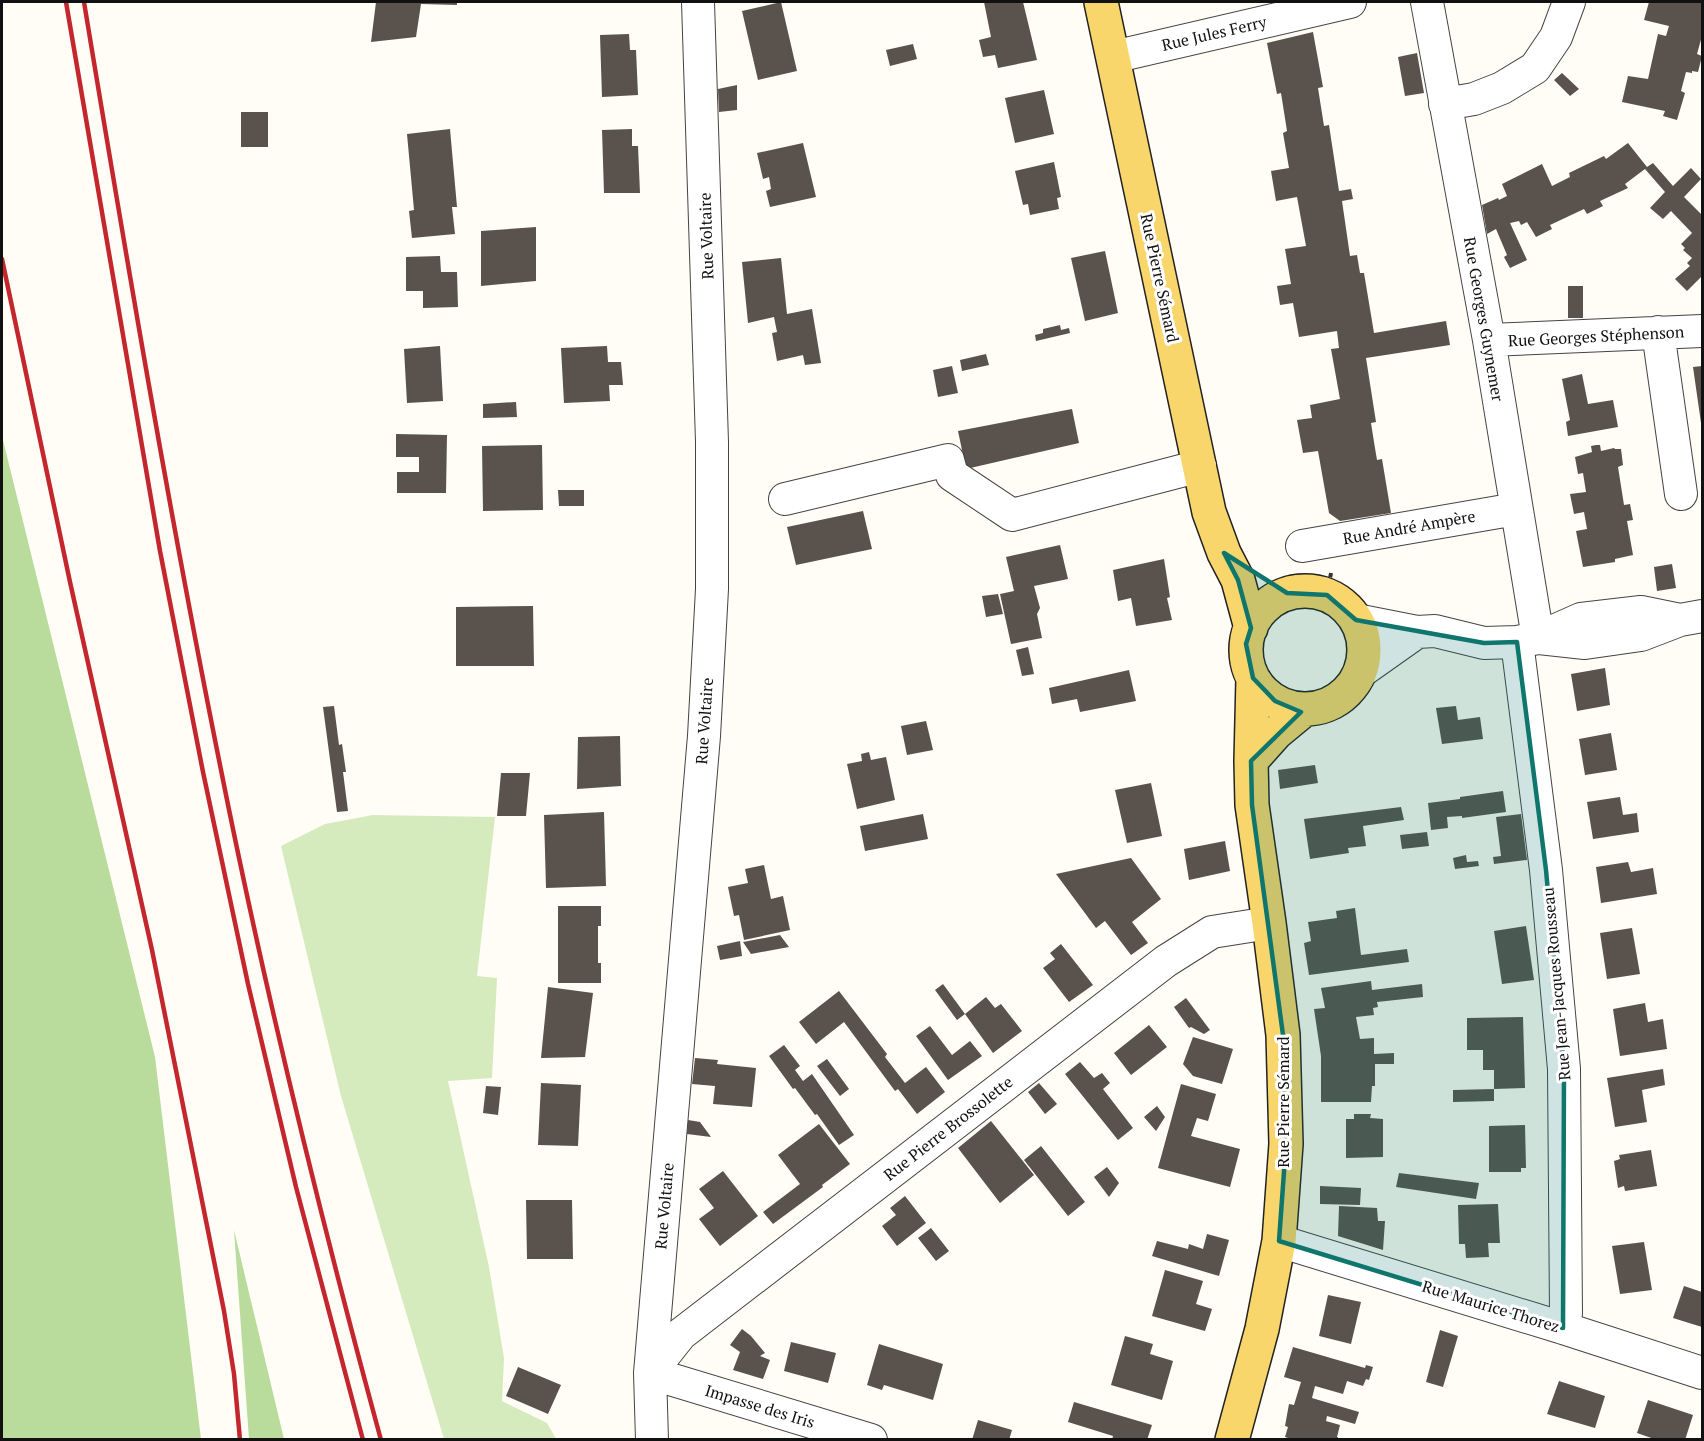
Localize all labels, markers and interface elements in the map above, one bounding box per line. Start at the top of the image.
street label: Rue Jules Ferry [1159,10,1270,56]
street label: Rue Voltaire [693,192,719,280]
street label: Rue Pierre Sémard [1136,211,1184,345]
street label: Rue Georges Guynemer [1459,235,1509,404]
street label: Rue Georges Stéphenson [1507,320,1685,352]
street label: Rue André Ampère [1341,505,1477,549]
street label: Rue Voltaire [690,677,718,765]
street label: Rue Jean-Jacques Rousseau [1537,887,1575,1081]
street label: Rue Pierre Sémard [1272,1036,1294,1168]
street label: Rue Pierre Brossolette [879,1071,1017,1185]
street label: Rue Voltaire [649,1162,679,1250]
street label: Rue Maurice Thorez [1420,1275,1562,1337]
street label: Impasse des Iris [702,1379,818,1433]

